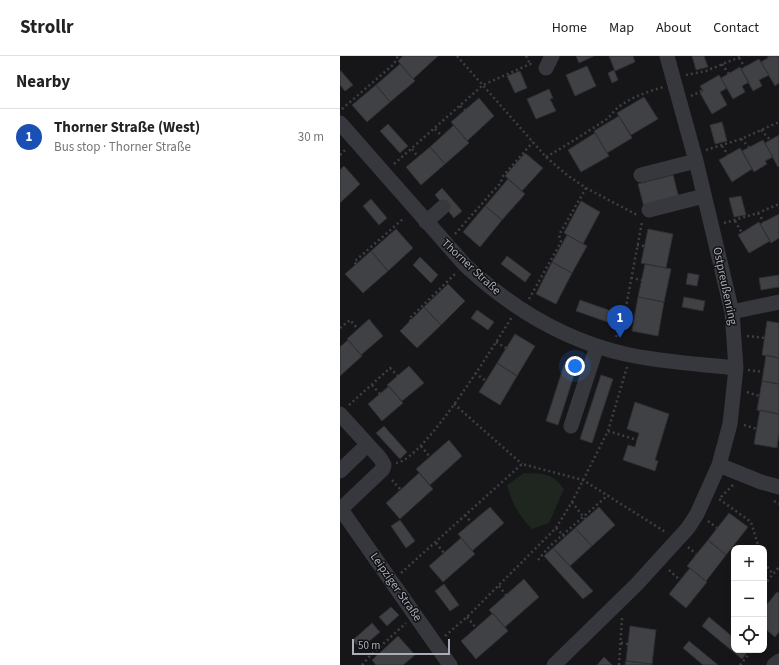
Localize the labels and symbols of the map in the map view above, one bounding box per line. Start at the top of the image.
street label: Thorner Straße [438,235,505,299]
street label: Ostpreußenring [708,246,742,326]
pin: 1 [607,305,633,338]
your location [565,356,585,376]
street label: Leipziger Straße [366,549,426,625]
scale bar [352,637,450,656]

